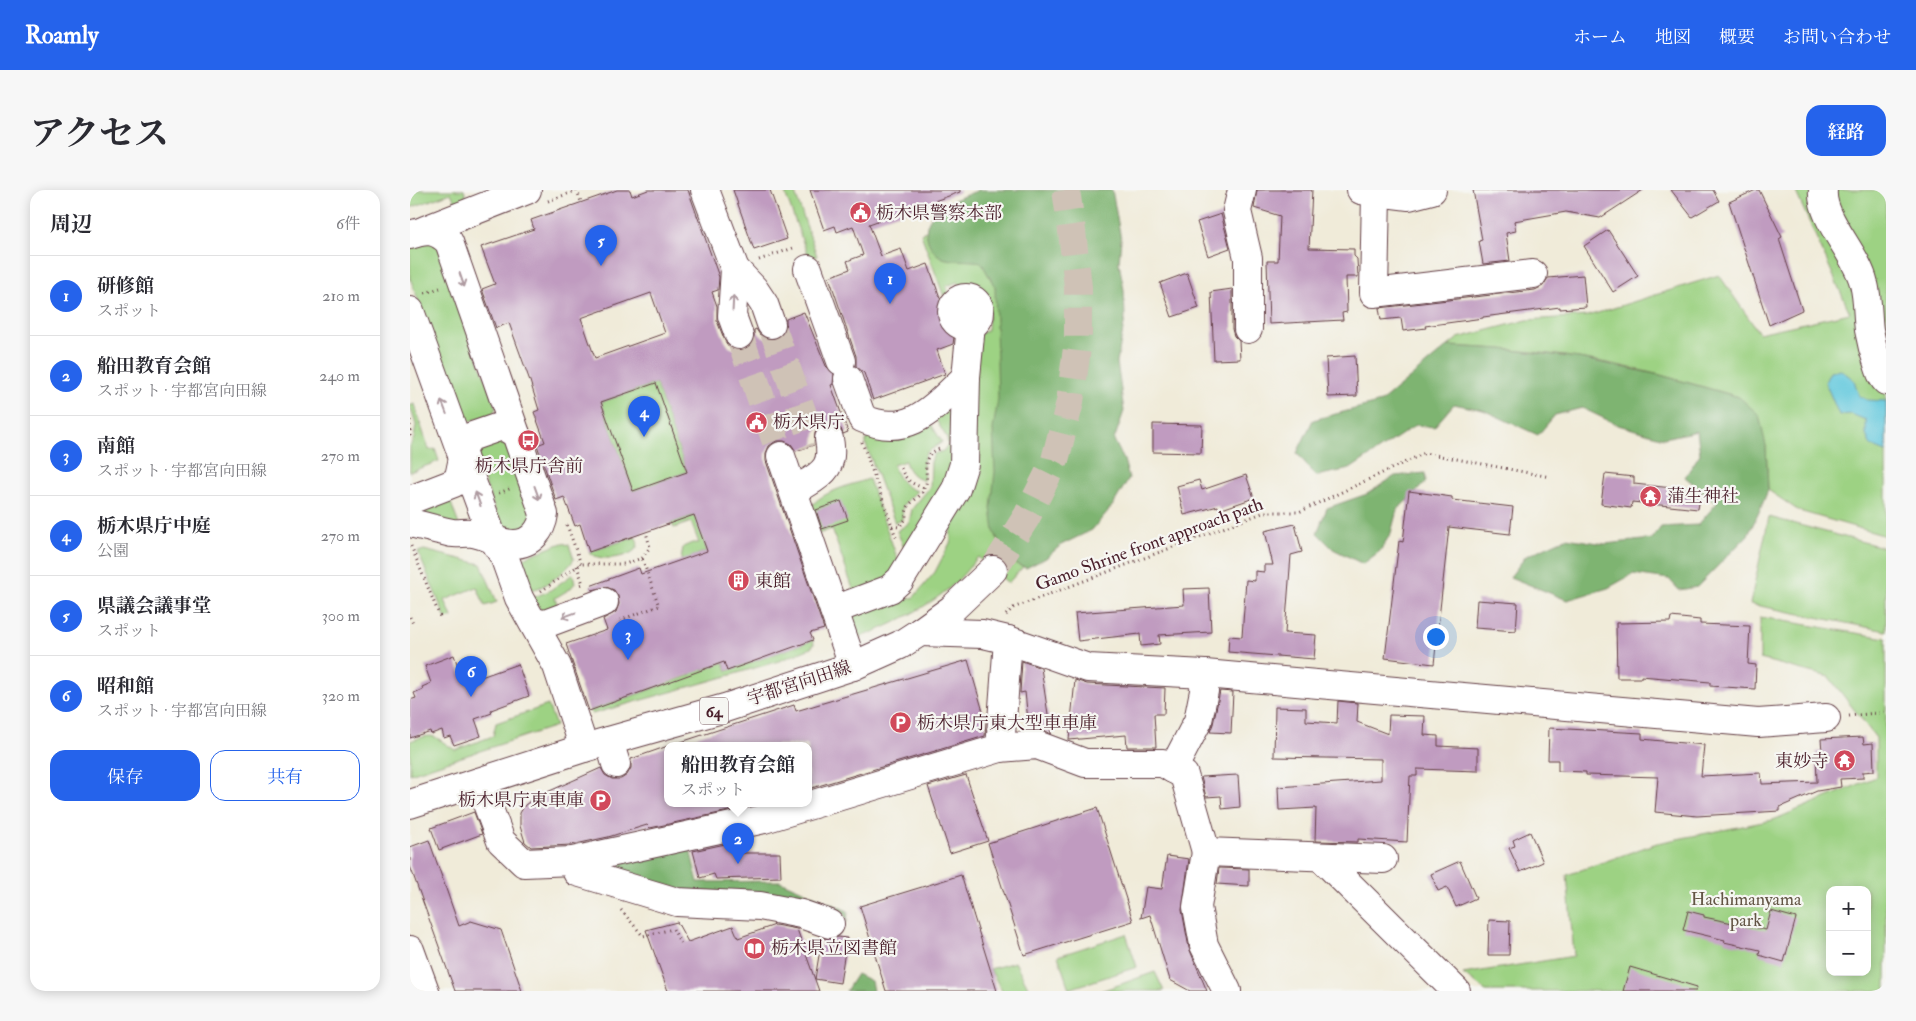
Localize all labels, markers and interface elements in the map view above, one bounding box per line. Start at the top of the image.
text: Roamly [25,20,99,51]
text: ホーム [1573,26,1627,49]
text: 地図 [1655,26,1691,49]
text: 概要 [1719,26,1755,49]
text: お問い合わせ [1783,26,1891,49]
button: 経路 [1806,105,1886,156]
text: アクセス [30,112,169,156]
public building icon: 栃木県警察本部 [848,201,872,225]
place label: 栃木県警察本部 [876,202,1002,225]
text: 周辺 [50,211,92,238]
text: 6件 [336,214,360,234]
pin: 5 [585,225,617,266]
pin: 1 [874,263,906,304]
one-way arrow [458,272,467,287]
text: 研修館 [97,274,154,298]
text: 1 [63,286,69,306]
text: 210 m [322,286,360,306]
one-way arrow [728,295,737,311]
text: スポット [97,301,161,321]
text: 船田教育会館 [97,354,211,378]
text: 2 [62,366,70,386]
text: 240 m [319,366,360,386]
text: スポット · 宇都宮向田線 [97,381,267,401]
pin: 4 [628,396,660,437]
one-way arrow [439,400,448,415]
public building icon: 栃木県庁 [745,410,769,434]
place label: 栃木県庁 [773,411,845,434]
bus stop icon: 栃木県庁舎前 [517,429,541,453]
text: 南館 [97,434,135,458]
text: 3 [63,446,69,466]
text: 270 m [321,446,360,466]
place label: 栃木県庁舎前 [475,455,583,478]
text: スポット · 宇都宮向田線 [97,461,267,481]
temple icon: 蒲生神社 [1639,484,1663,508]
one-way arrow [533,485,542,500]
place label: 蒲生神社 [1667,485,1739,508]
one-way arrow [473,491,482,507]
street label: Gamo Shrine front approach path [1032,492,1267,596]
text: 栃木県庁中庭 [97,514,211,538]
text: 4 [62,526,70,546]
text: 270 m [321,526,360,546]
text: 公園 [97,541,129,561]
building icon: 東館 [727,569,751,593]
place label: 東館 [755,570,791,593]
text: 県議会議事堂 [97,594,211,618]
text: 5 [62,606,70,626]
text: 300 m [322,606,360,626]
one-way arrow [562,611,577,620]
pin: 3 [612,619,644,660]
text: スポット [97,621,161,641]
your location [1423,624,1449,650]
pin: 6 [455,656,487,697]
street label: 宇都宮向田線 [744,656,854,711]
text: 昭和館 [97,674,154,698]
text: 6 [62,686,70,706]
text: 320 m [322,686,360,706]
road number: 64 [700,698,728,724]
text: スポット · 宇都宮向田線 [97,701,267,721]
parking icon: 栃木県庁東大型車車庫 [889,711,913,735]
place label: 栃木県庁東大型車車庫 [917,712,1097,735]
popup [664,742,812,807]
temple icon: 東妙寺 [1833,749,1857,773]
button: 保存 [50,750,200,801]
button: 共有 [210,750,360,801]
place label: 東妙寺 [1775,750,1829,773]
text: 船田教育会館 [681,753,795,777]
text: スポット [681,780,745,800]
parking icon: 栃木県庁東車庫 [588,788,612,812]
place label: 栃木県庁東車庫 [458,789,584,812]
pin: 2 [722,823,754,864]
map controls [1826,886,1871,976]
button: + [1826,886,1871,931]
park label: Hachimanyama park [1691,888,1802,932]
button: − [1826,931,1871,976]
library icon: 栃木県立図書館 [743,936,767,960]
place label: 栃木県立図書館 [771,937,897,960]

